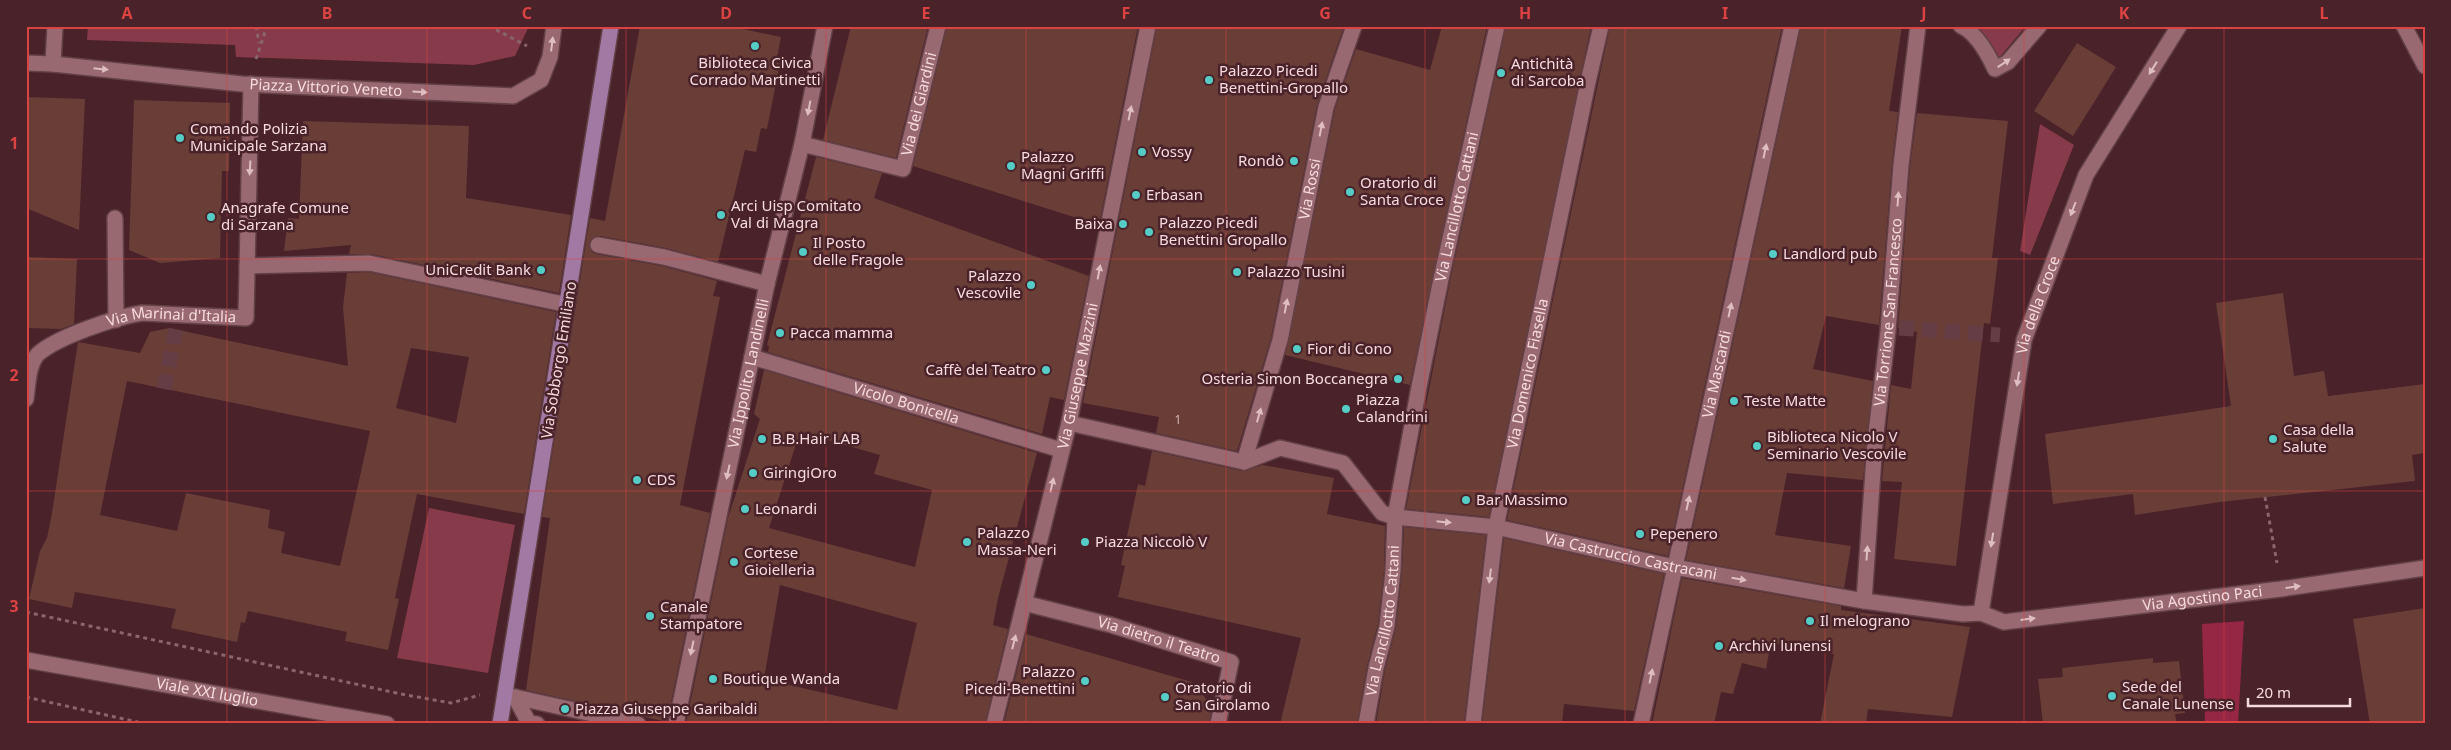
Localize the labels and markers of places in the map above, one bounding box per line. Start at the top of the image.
marker: Biblioteca Civica Corrado Martinetti [749,40,761,52]
place label: Biblioteca Civica Corrado Martinetti [689,52,821,89]
place label: Antichità di Sarcoba [1511,53,1584,90]
place label: Palazzo Picedi Benettini-Gropallo [1219,60,1348,97]
marker: Antichità di Sarcoba [1495,67,1507,79]
marker: Palazzo Picedi Benettini-Gropallo [1203,74,1215,86]
place label: Comando Polizia Municipale Sarzana [190,118,327,155]
marker: Comando Polizia Municipale Sarzana [174,132,186,144]
place label: Vossy [1152,141,1192,161]
place label: Palazzo Magni Griffi [1021,146,1104,183]
marker: Vossy [1136,146,1148,158]
place label: Rondò [1238,150,1284,170]
marker: Rondò [1288,155,1300,167]
marker: Palazzo Magni Griffi [1005,160,1017,172]
place label: Oratorio di Santa Croce [1360,172,1444,209]
place label: Erbasan [1146,184,1203,204]
marker: Oratorio di Santa Croce [1344,186,1356,198]
marker: Erbasan [1130,189,1142,201]
place label: Arci Uisp Comitato Val di Magra [731,195,861,232]
place label: Anagrafe Comune di Sarzana [221,197,349,234]
marker: Arci Uisp Comitato Val di Magra [715,209,727,221]
marker: Anagrafe Comune di Sarzana [205,211,217,223]
place label: Palazzo Picedi Benettini Gropallo [1159,212,1287,249]
place label: Baixa [1075,213,1113,233]
marker: Baixa [1117,218,1129,230]
marker: Palazzo Picedi Benettini Gropallo [1143,226,1155,238]
place label: Il Posto delle Fragole [813,232,904,269]
place label: Landlord pub [1783,243,1877,263]
marker: Il Posto delle Fragole [797,246,809,258]
marker: Landlord pub [1767,248,1779,260]
place label: UniCredit Bank [425,259,531,279]
place label: Palazzo Tusini [1247,261,1345,281]
marker: UniCredit Bank [535,264,547,276]
place label: Palazzo Vescovile [957,265,1021,302]
marker: Palazzo Tusini [1231,266,1243,278]
marker: Palazzo Vescovile [1025,279,1037,291]
place label: Pacca mamma [790,322,893,342]
marker: Pacca mamma [774,327,786,339]
place label: Fior di Cono [1307,338,1392,358]
marker: Fior di Cono [1291,343,1303,355]
place label: Caffè del Teatro [925,359,1036,379]
marker: Caffè del Teatro [1040,364,1052,376]
place label: Osteria Simon Boccanegra [1202,368,1388,388]
marker: Osteria Simon Boccanegra [1392,373,1404,385]
place label: Piazza Calandrini [1356,389,1428,426]
place label: Teste Matte [1744,390,1826,410]
marker: Teste Matte [1728,395,1740,407]
marker: Piazza Calandrini [1340,403,1352,415]
place label: Casa della Salute [2283,419,2354,456]
place label: Biblioteca Nicolo V Seminario Vescovile [1767,426,1906,463]
place label: B.B.Hair LAB [772,428,860,448]
marker: B.B.Hair LAB [756,433,768,445]
marker: Casa della Salute [2267,433,2279,445]
marker: Biblioteca Nicolo V Seminario Vescovile [1751,440,1763,452]
place label: GiringiOro [763,462,837,482]
marker: GiringiOro [747,467,759,479]
place label: CDS [647,469,676,489]
marker: CDS [631,474,643,486]
place label: Bar Massimo [1476,489,1568,509]
marker: Bar Massimo [1460,494,1472,506]
place label: Leonardi [755,498,817,518]
marker: Leonardi [739,503,751,515]
place label: Palazzo Massa-Neri [977,522,1057,559]
place label: Pepenero [1650,523,1718,543]
marker: Pepenero [1634,528,1646,540]
place label: Piazza Niccolò V [1095,531,1207,551]
marker: Palazzo Massa-Neri [961,536,973,548]
marker: Piazza Niccolò V [1079,536,1091,548]
place label: Cortese Gioielleria [744,542,815,579]
marker: Cortese Gioielleria [728,556,740,568]
place label: Canale Stampatore [660,596,743,633]
marker: Canale Stampatore [644,610,656,622]
place label: Il melograno [1820,610,1910,630]
marker: Il melograno [1804,615,1816,627]
place label: Archivi lunensi [1729,635,1831,655]
marker: Archivi lunensi [1713,640,1725,652]
place label: Palazzo Picedi-Benettini [965,661,1075,698]
place label: Boutique Wanda [723,668,840,688]
marker: Boutique Wanda [707,673,719,685]
marker: Palazzo Picedi-Benettini [1079,675,1091,687]
place label: Sede del Canale Lunense [2122,676,2234,713]
place label: Oratorio di San Girolamo [1175,677,1270,714]
marker: Sede del Canale Lunense [2106,690,2118,702]
marker: Oratorio di San Girolamo [1159,691,1171,703]
place label: Piazza Giuseppe Garibaldi [575,698,757,718]
marker: Piazza Giuseppe Garibaldi [559,703,571,715]

